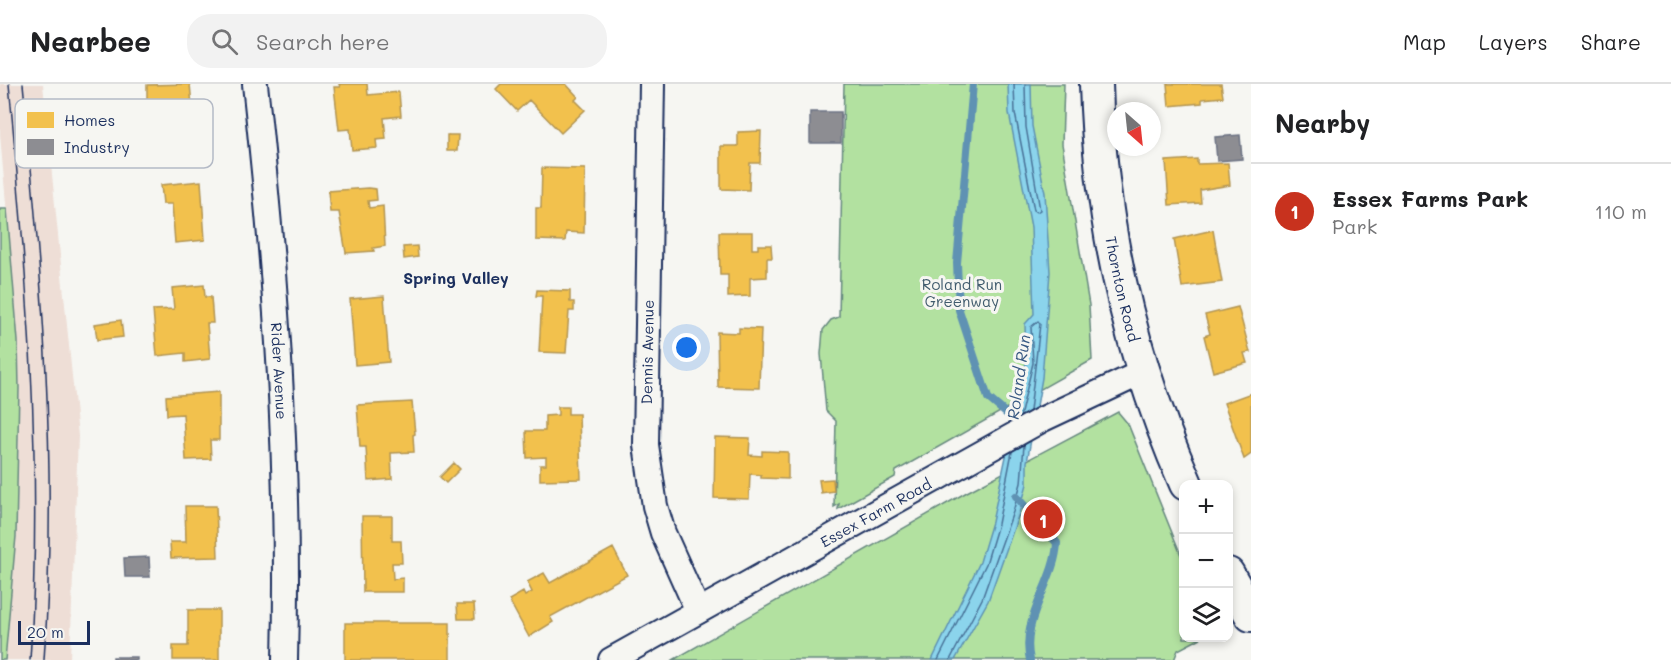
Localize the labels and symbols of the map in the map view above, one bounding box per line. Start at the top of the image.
legend [15,99,213,168]
north arrow [1107,102,1161,156]
text: Homes [64,109,115,130]
text: Industry [64,136,130,157]
street label: Thornton Road [1101,235,1144,344]
district label: Spring Valley [403,267,509,288]
park label: Roland Run Greenway [922,274,1002,311]
street label: Dennis Avenue [636,299,658,405]
street label: Rider Avenue [267,322,292,420]
your location [672,333,701,362]
water label: Roland Run [1002,333,1034,421]
street label: Essex Farm Road [816,473,935,551]
pin: 1 [1024,496,1062,542]
scale bar [18,618,90,646]

